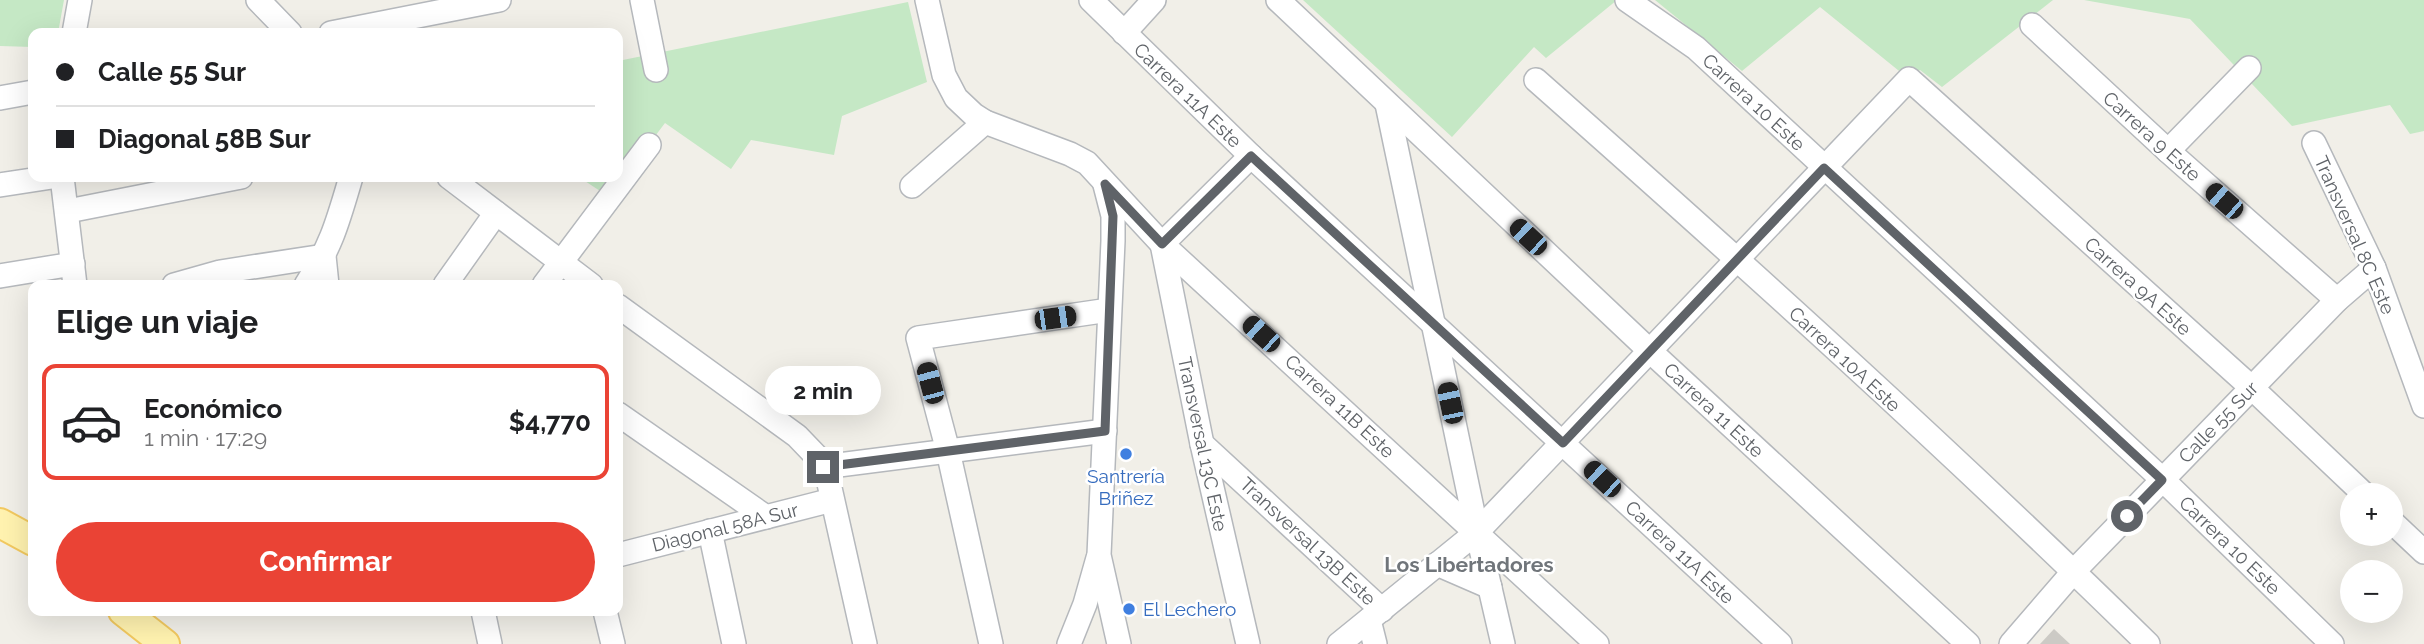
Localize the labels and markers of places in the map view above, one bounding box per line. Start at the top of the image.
marker: Santrería Briñez [1118,446,1134,462]
place label: Santrería Briñez [1087,465,1165,509]
place label: El Lechero [1143,598,1236,620]
marker: El Lechero [1121,601,1137,617]

